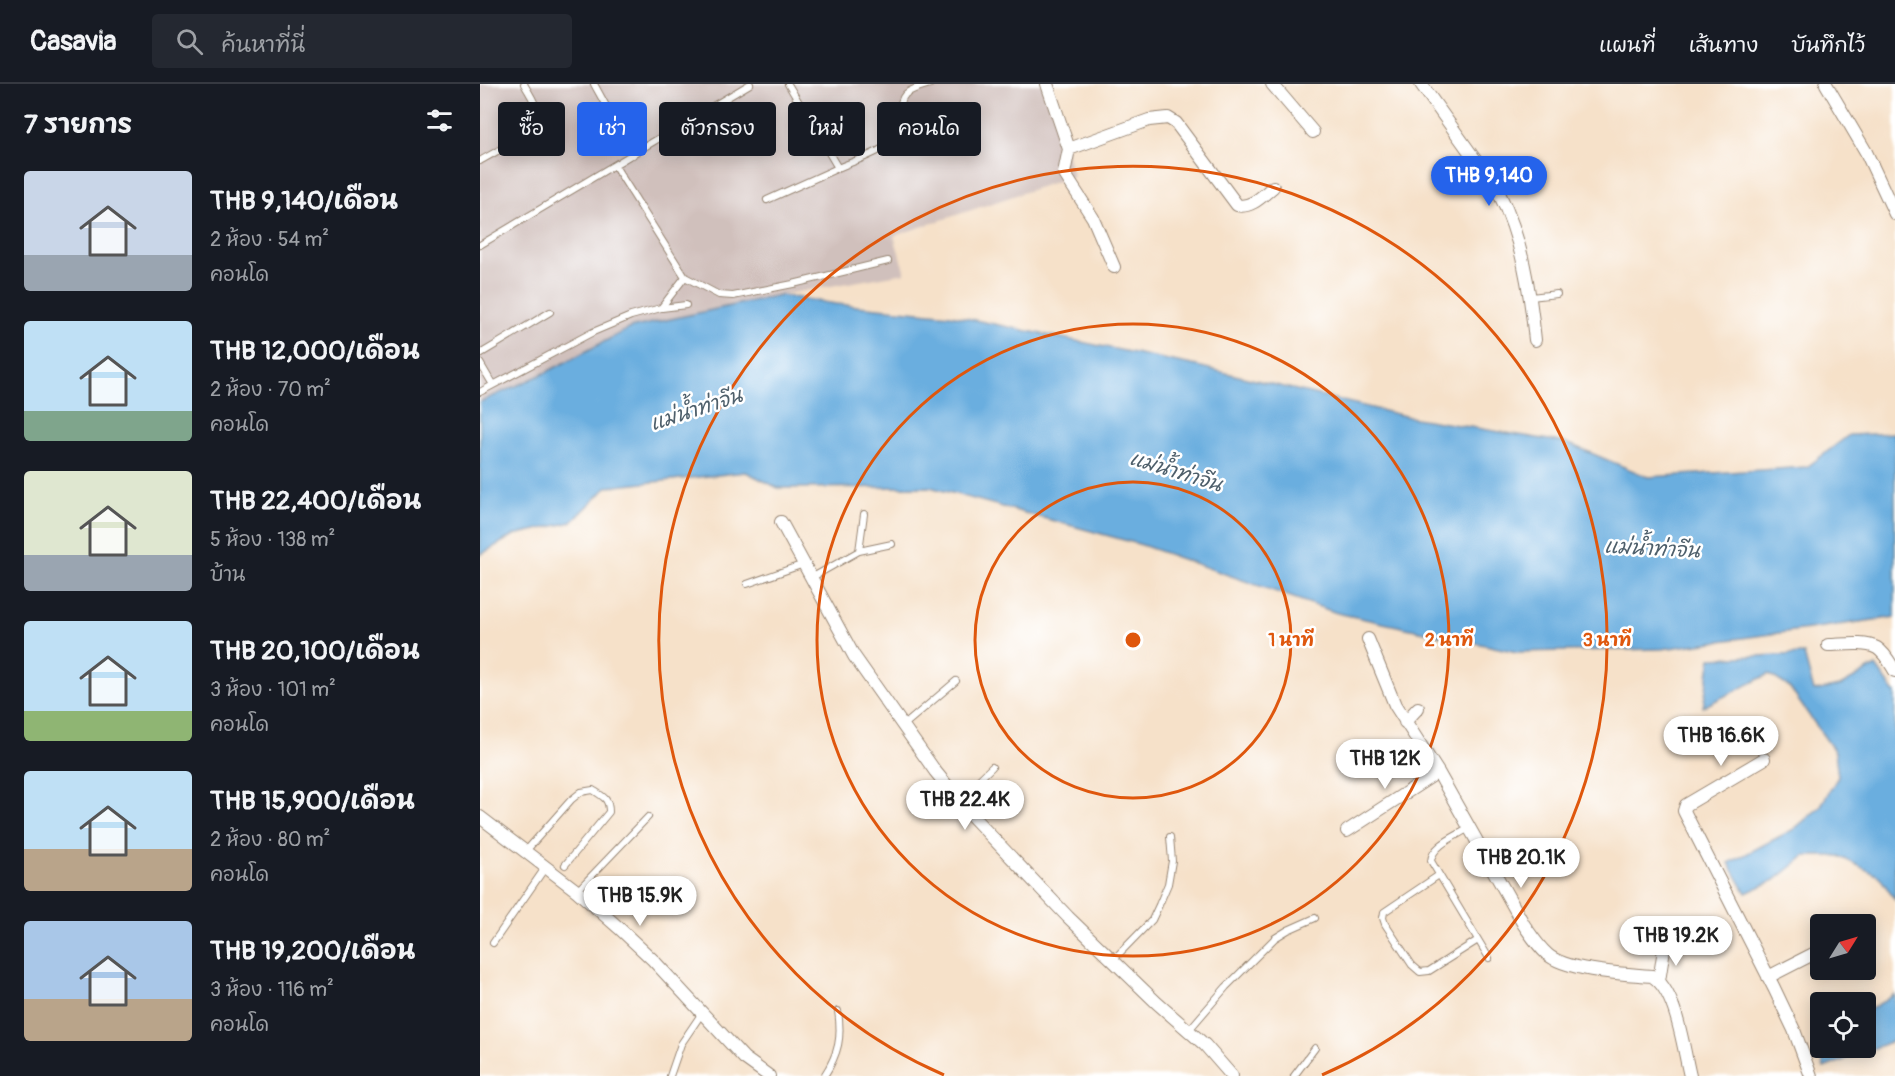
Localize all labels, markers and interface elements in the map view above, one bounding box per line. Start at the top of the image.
search box [152,14,572,68]
text: Casavia [30,24,116,59]
icon: search [173,25,206,58]
text: ค้นหาที่นี่ [221,31,305,59]
text: แผนที่ [1599,32,1656,59]
text: เส้นทาง [1689,32,1758,59]
text: บันทึกไว้ [1791,32,1865,59]
chip: ซื้อ [498,102,565,156]
chip: เช่า [577,102,647,156]
chip: ตัวกรอง [659,102,776,156]
chip: ใหม่ [788,102,865,156]
chip: คอนโด [877,102,981,156]
icon: filters [423,104,456,137]
text: 7 รายการ [24,109,132,141]
pin: THB 9,140 [1420,156,1558,207]
text: THB 9,140 [1445,163,1533,188]
text: THB 9,140/เดือน [210,185,398,217]
icon: home [72,195,144,267]
text: 2 ห้อง · 54 m² [210,227,329,252]
text: คอนโด [210,262,269,287]
text: THB 12,000/เดือน [210,335,420,367]
icon: home [72,345,144,417]
text: 2 ห้อง · 70 m² [210,377,331,402]
water label: แม่น้ำท่าจีน [645,377,747,436]
text: คอนโด [210,412,269,437]
water label: แม่น้ำท่าจีน [1127,440,1228,498]
text: THB 22,400/เดือน [210,485,421,517]
icon: home [72,495,144,567]
text: 5 ห้อง · 138 m² [210,527,335,552]
water label: แม่น้ำท่าจีน [1604,528,1702,564]
text: บ้าน [210,562,245,587]
text: 1 นาที [1268,628,1314,652]
text: 2 นาที [1425,628,1474,652]
text: 3 นาที [1583,628,1632,652]
centre of rings [1123,630,1143,650]
text: THB 20,100/เดือน [210,635,420,667]
icon: home [72,645,144,717]
text: 3 ห้อง · 101 m² [210,677,336,702]
text: คอนโด [210,712,269,737]
pin: THB 16.6K [1652,716,1790,767]
text: THB 16.6K [1678,723,1764,748]
pin: THB 12K [1330,739,1440,790]
text: THB 12K [1350,746,1420,771]
pin: THB 22.4K [896,780,1034,831]
text: THB 15,900/เดือน [210,785,415,817]
text: THB 22.4K [920,787,1010,812]
icon: home [72,795,144,867]
text: 2 ห้อง · 80 m² [210,827,330,852]
pin: THB 20.1K [1452,838,1590,889]
text: THB 20.1K [1477,845,1565,870]
text: คอนโด [210,862,269,887]
pin: THB 15.9K [571,876,709,927]
text: THB 15.9K [598,883,682,908]
north arrow [1810,914,1876,980]
map controls [1810,914,1876,1058]
pin: THB 19.2K [1607,916,1745,967]
text: THB 19.2K [1633,923,1719,948]
text: THB 19,200/เดือน [210,935,415,967]
icon: home [72,945,144,1017]
text: 3 ห้อง · 116 m² [210,977,334,1002]
button: locate [1810,992,1876,1058]
text: คอนโด [210,1012,269,1037]

